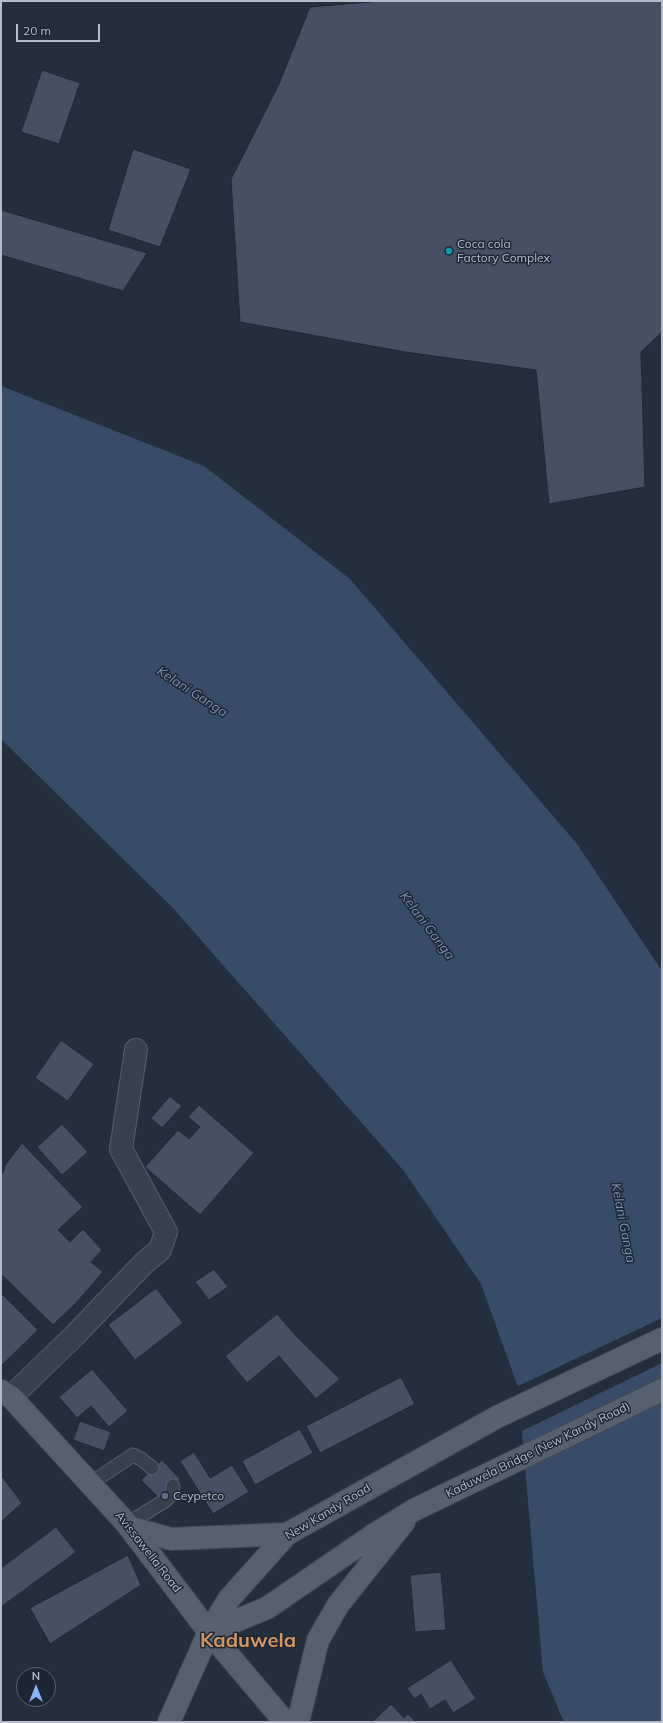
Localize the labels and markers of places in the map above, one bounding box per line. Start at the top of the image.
place label: Coca cola Factory Complex [457,237,550,265]
marker: Coca cola Factory Complex [444,246,454,256]
place label: Ceypetco [173,1489,224,1503]
marker: Ceypetco [160,1491,170,1501]

